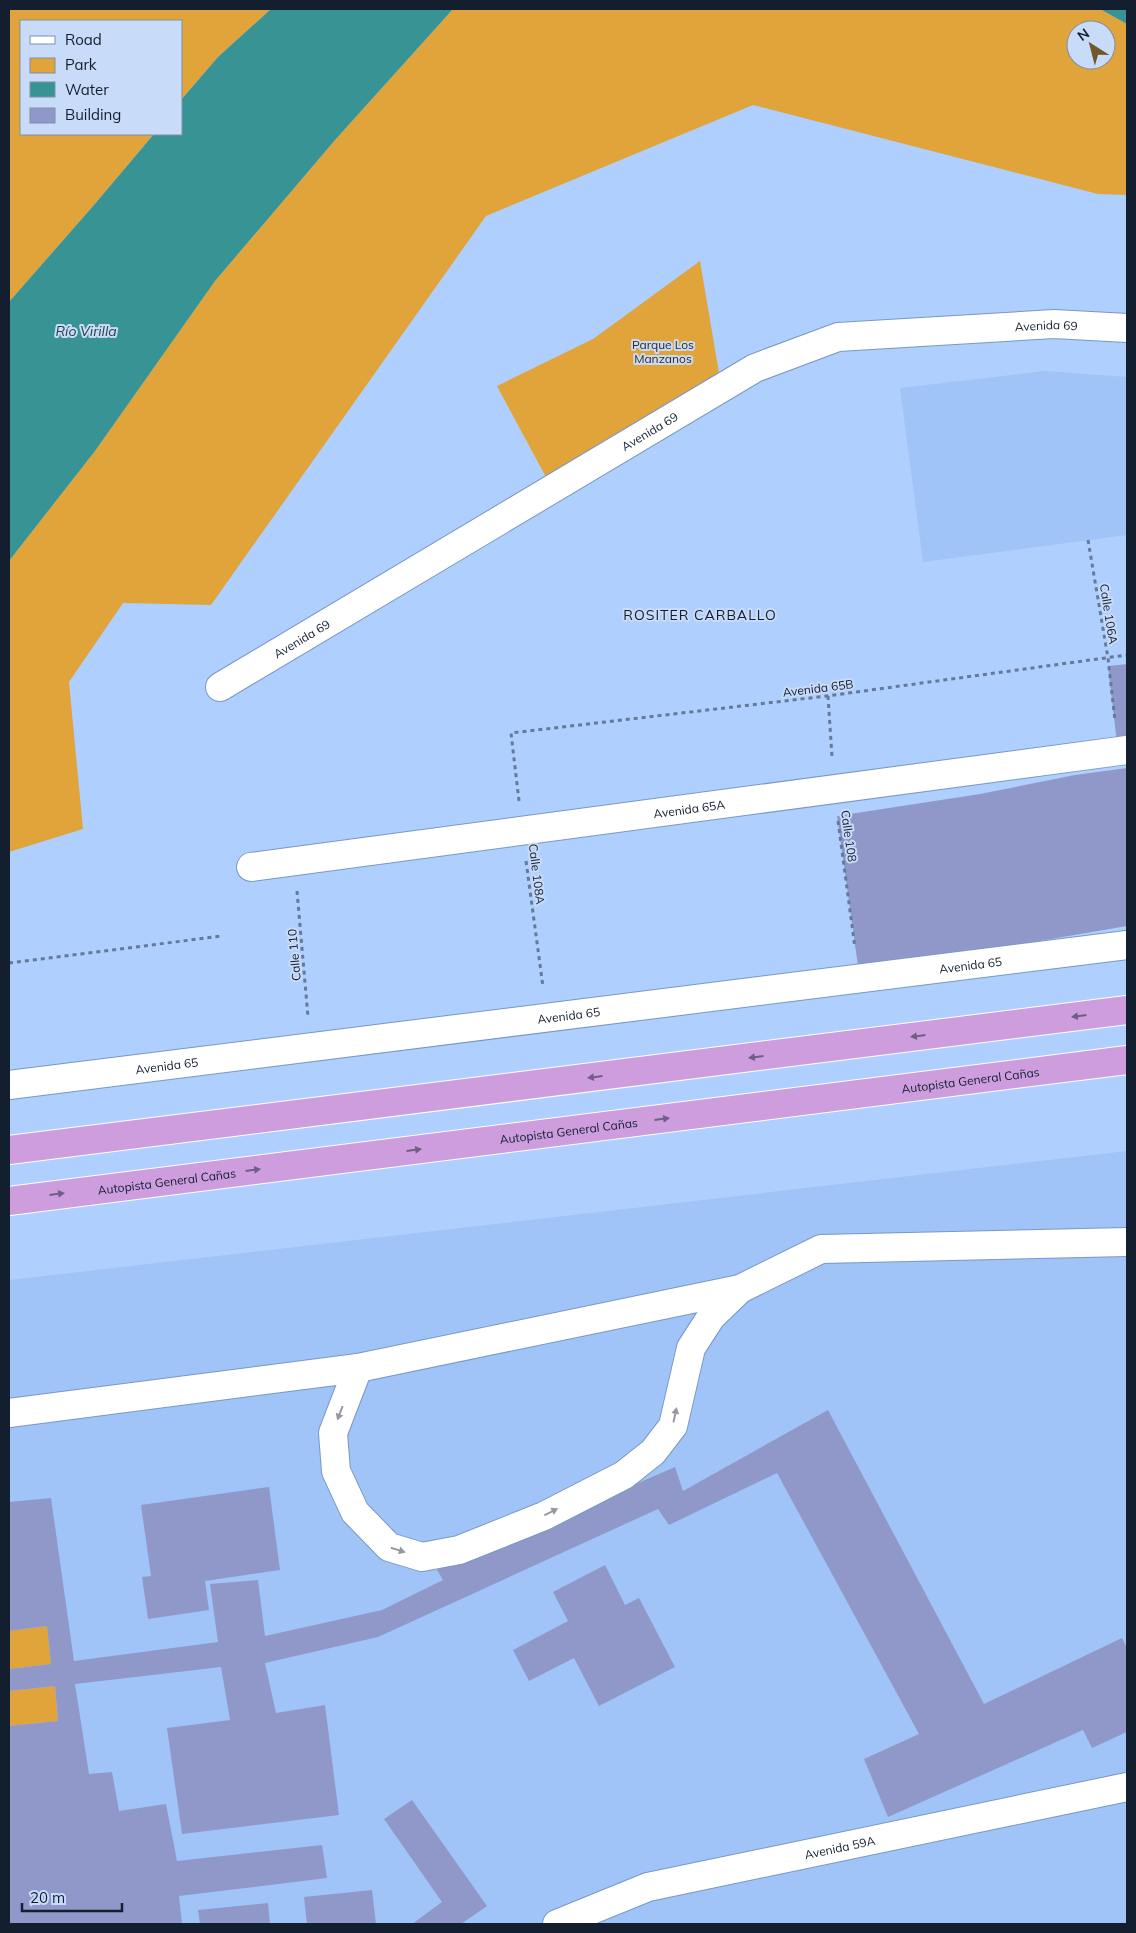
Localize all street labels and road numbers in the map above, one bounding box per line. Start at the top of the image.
street label: Avenida 69 [1014,316,1078,334]
street label: Avenida 69 [618,408,680,454]
street label: Calle 106A [1097,583,1121,645]
street label: Avenida 69 [271,616,333,661]
street label: Avenida 65B [782,676,854,700]
street label: Avenida 65A [652,796,726,821]
street label: Calle 108 [838,809,860,863]
street label: Calle 108A [526,843,548,905]
street label: Calle 110 [284,928,304,982]
street label: Avenida 65 [938,953,1003,976]
street label: Avenida 65 [536,1004,601,1026]
street label: Avenida 65 [134,1054,199,1077]
street label: Autopista General Cañas [900,1064,1040,1096]
street label: Autopista General Cañas [499,1114,639,1147]
street label: Autopista General Cañas [97,1165,237,1197]
street label: Avenida 59A [803,1832,877,1862]

